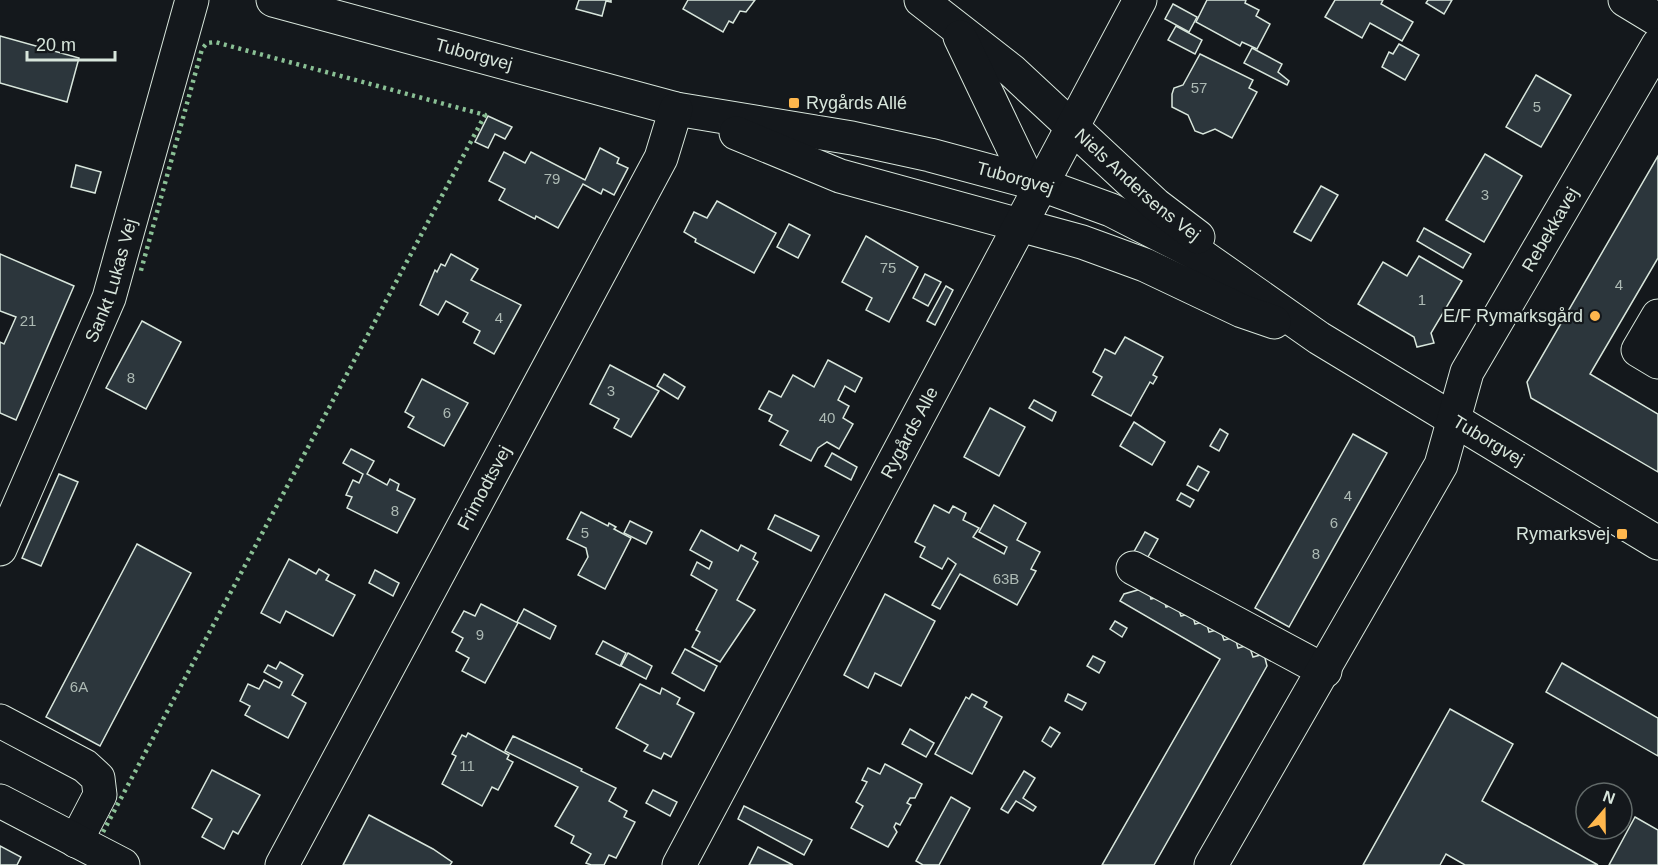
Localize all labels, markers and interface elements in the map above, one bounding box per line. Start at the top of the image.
scale bar [27,24,116,62]
street label: Tuborgvej [433,34,515,74]
text: 20 m [36,35,76,55]
house number: 57 [1191,79,1207,96]
place label: Rygårds Allé [806,93,907,113]
marker: Rygårds Allé [787,96,801,110]
house number: 5 [1533,98,1541,115]
street label: Niels Andersens Vej [1071,125,1204,245]
street label: Tuborgvej [974,158,1057,199]
house number: 79 [544,170,560,187]
street label: Rebekkavej [1518,184,1583,275]
house number: 3 [1481,186,1489,203]
street label: Sankt Lukas Vej [81,216,141,345]
house number: 75 [880,259,896,276]
house number: 4 [1615,276,1623,293]
house number: 1 [1418,291,1426,308]
place label: E/F Rymarksgård [1443,306,1583,326]
house number: 4 [495,309,503,326]
marker: E/F Rymarksgård [1588,309,1602,323]
house number: 21 [20,312,36,329]
house number: 8 [127,369,135,386]
house number: 3 [607,382,615,399]
street label: Rygårds Alle [877,383,942,482]
house number: 6 [443,404,451,421]
house number: 40 [819,409,835,426]
street label: Tuborgvej [1449,411,1528,470]
street label: Frimodtsvej [453,442,515,534]
house number: 4 [1344,487,1352,504]
house number: 8 [391,502,399,519]
house number: 6 [1330,514,1338,531]
house number: 5 [581,524,589,541]
place label: Rymarksvej [1516,524,1610,544]
marker: Rymarksvej [1615,527,1629,541]
house number: 8 [1312,545,1320,562]
house number: 63B [993,570,1019,587]
house number: 9 [476,626,484,643]
house number: 6A [70,678,88,695]
house number: 11 [459,757,475,774]
north arrow [1574,781,1634,841]
text: N [1601,787,1617,807]

